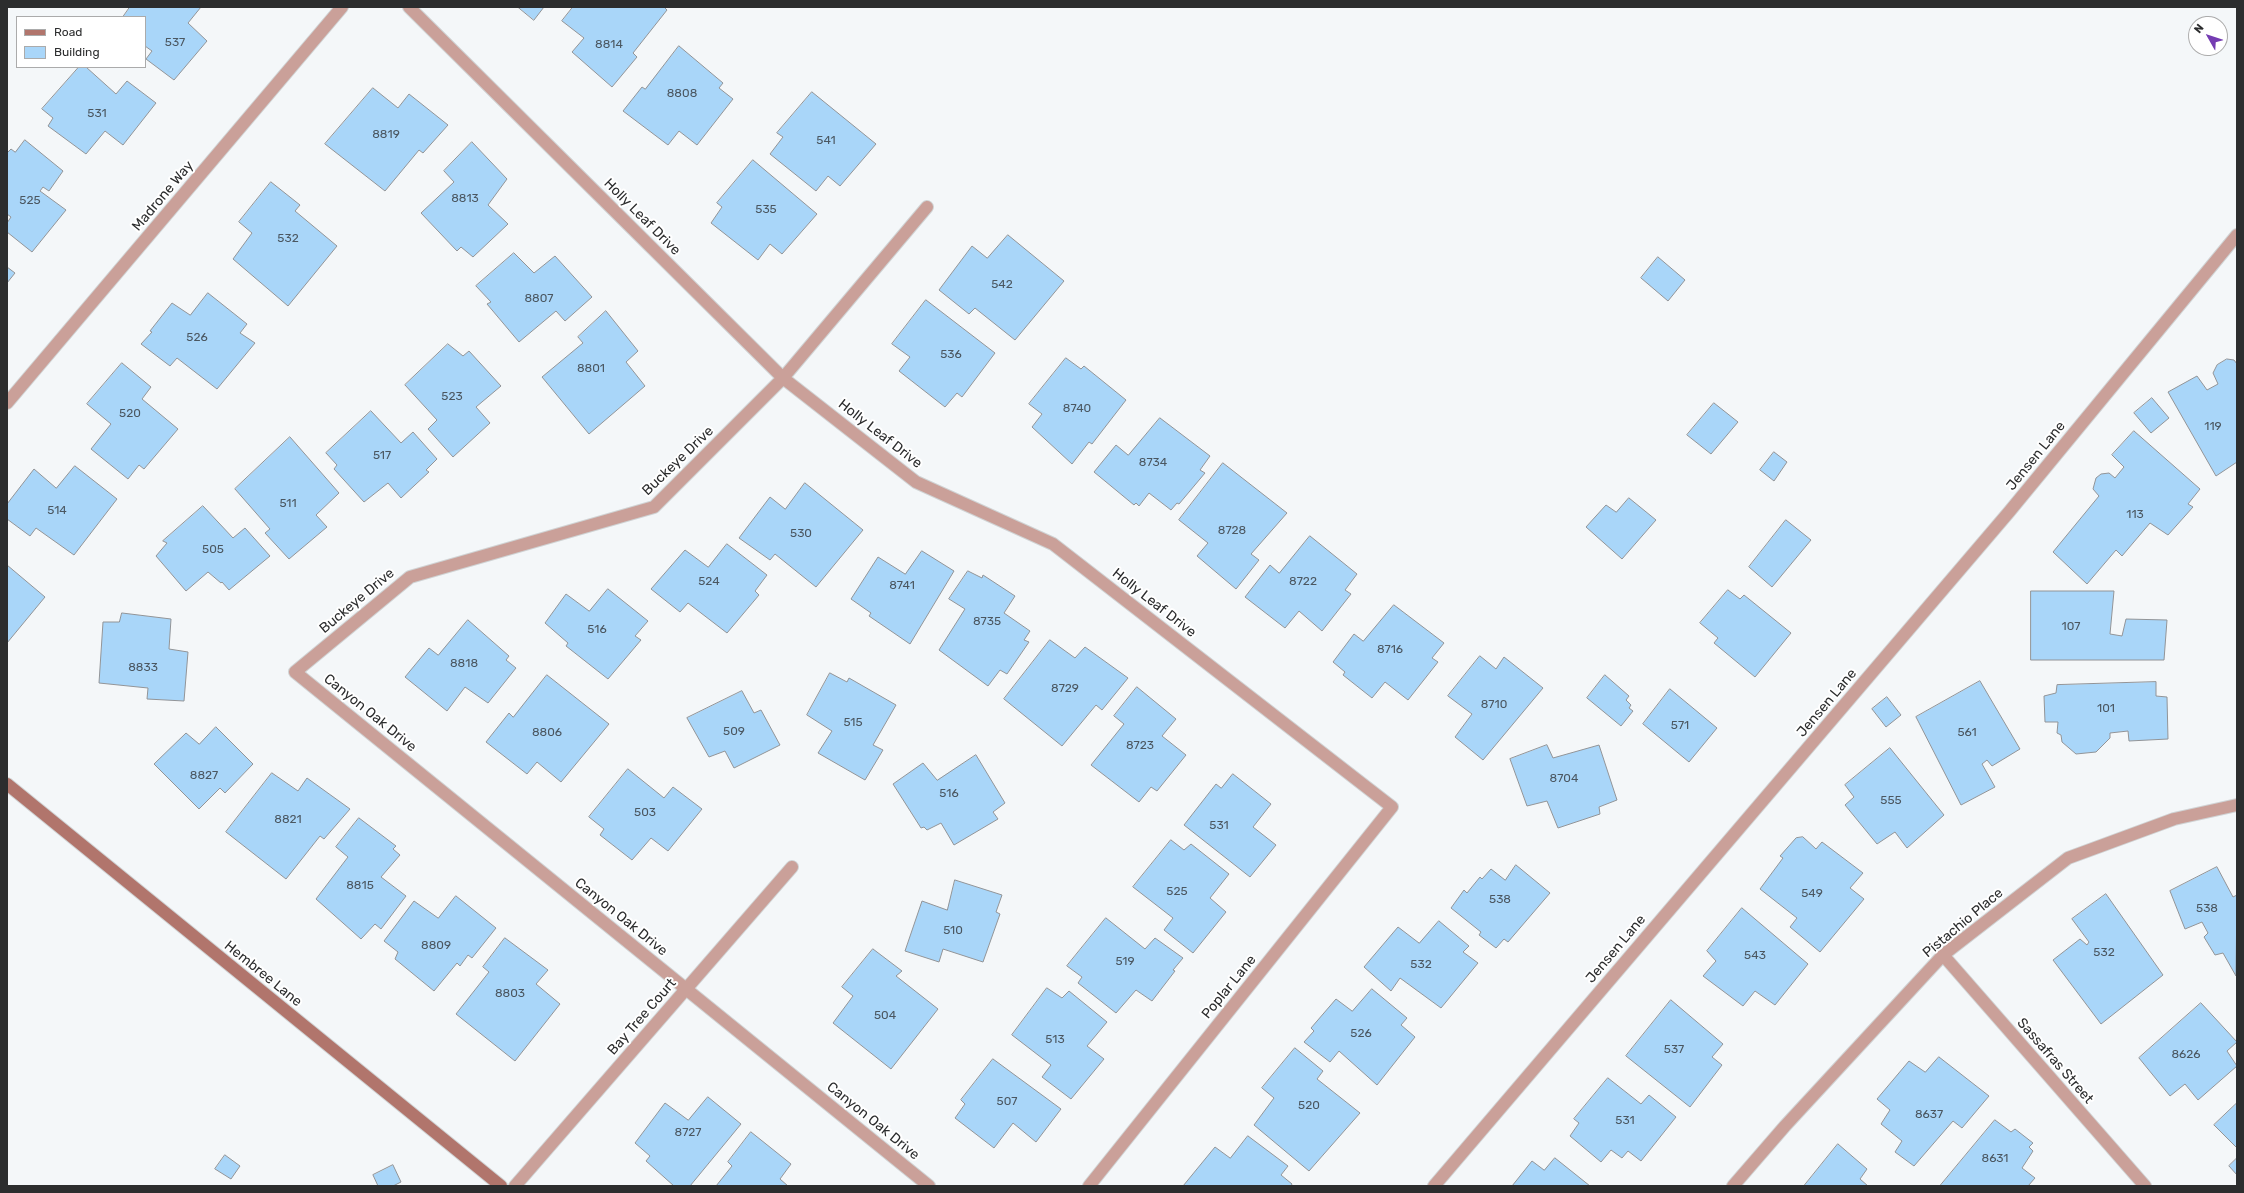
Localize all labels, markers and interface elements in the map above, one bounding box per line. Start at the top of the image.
legend [16,16,146,68]
north arrow [2188,16,2228,56]
text: N [2192,22,2207,36]
text: Road [54,25,82,39]
house number: 537 [165,36,185,50]
house number: 8814 [595,38,623,52]
text: Building [54,45,100,59]
house number: 8808 [667,87,697,101]
house number: 531 [87,107,107,121]
house number: 8819 [372,128,400,142]
house number: 541 [816,134,836,148]
street label: Madrone Way [129,158,197,234]
street label: Holly Leaf Drive [600,175,684,259]
house number: 8813 [451,192,479,206]
house number: 525 [19,194,41,208]
house number: 535 [755,203,777,217]
house number: 532 [277,232,299,246]
house number: 542 [991,278,1013,292]
house number: 8807 [524,292,554,306]
house number: 526 [186,331,208,345]
house number: 536 [940,348,962,362]
house number: 8801 [577,362,605,376]
house number: 523 [441,390,463,404]
street label: Holly Leaf Drive [835,396,925,472]
house number: 8740 [1063,402,1091,416]
house number: 520 [119,407,141,421]
street label: Jensen Lane [2003,418,2069,494]
house number: 119 [2204,420,2222,434]
street label: Buckeye Drive [639,423,717,499]
house number: 517 [373,449,391,463]
house number: 8734 [1139,456,1167,470]
house number: 511 [279,497,297,511]
house number: 514 [47,504,67,518]
house number: 113 [2126,508,2144,522]
house number: 8728 [1218,524,1246,538]
house number: 530 [790,527,812,541]
house number: 505 [202,543,224,557]
street label: Buckeye Drive [316,565,398,637]
street label: Holly Leaf Drive [1109,565,1199,641]
house number: 524 [698,575,720,589]
house number: 8722 [1289,575,1317,589]
house number: 8741 [889,579,915,593]
house number: 8735 [973,615,1001,629]
house number: 107 [2062,620,2080,634]
house number: 516 [587,623,607,637]
house number: 8716 [1377,643,1403,657]
house number: 8818 [450,657,478,671]
house number: 8833 [128,661,158,675]
street label: Jensen Lane [1794,665,1860,741]
street label: Canyon Oak Drive [320,671,420,755]
house number: 8729 [1051,682,1079,696]
house number: 8710 [1481,698,1507,712]
house number: 101 [2097,702,2115,716]
house number: 515 [843,716,863,730]
house number: 571 [1671,719,1689,733]
house number: 509 [723,725,745,739]
house number: 8806 [532,726,562,740]
house number: 561 [1957,726,1977,740]
house number: 8723 [1126,739,1154,753]
house number: 8827 [190,769,218,783]
house number: 8704 [1550,772,1578,786]
house number: 516 [939,787,959,801]
house number: 555 [1880,794,1902,808]
house number: 503 [634,806,656,820]
house number: 8821 [274,813,302,827]
house number: 531 [1209,819,1229,833]
street label: Canyon Oak Drive [571,875,671,959]
house number: 8815 [346,879,374,893]
house number: 525 [1166,885,1188,899]
street label: Pistachio Place [1919,885,2007,961]
house number: 549 [1801,887,1823,901]
house number: 538 [1489,893,1511,907]
house number: 538 [2196,902,2218,916]
street label: Jensen Lane [1583,911,1649,987]
house number: 510 [943,924,963,938]
street label: Hembree Lane [221,938,305,1010]
house number: 8809 [421,939,451,953]
house number: 532 [2093,946,2115,960]
house number: 543 [1744,949,1766,963]
street label: Poplar Lane [1198,952,1260,1022]
house number: 519 [1115,955,1135,969]
house number: 532 [1410,958,1432,972]
street label: Bay Tree Court [604,975,680,1059]
house number: 8803 [495,987,525,1001]
house number: 504 [874,1009,896,1023]
street label: Sassafras Street [2013,1015,2097,1107]
house number: 526 [1350,1027,1372,1041]
house number: 513 [1045,1033,1065,1047]
house number: 537 [1664,1043,1684,1057]
house number: 8626 [2171,1048,2201,1062]
street label: Canyon Oak Drive [823,1079,923,1163]
house number: 507 [997,1095,1017,1109]
house number: 520 [1298,1099,1320,1113]
house number: 8637 [1915,1108,1943,1122]
house number: 531 [1615,1114,1635,1128]
house number: 8727 [675,1126,701,1140]
house number: 8631 [1982,1152,2008,1166]

